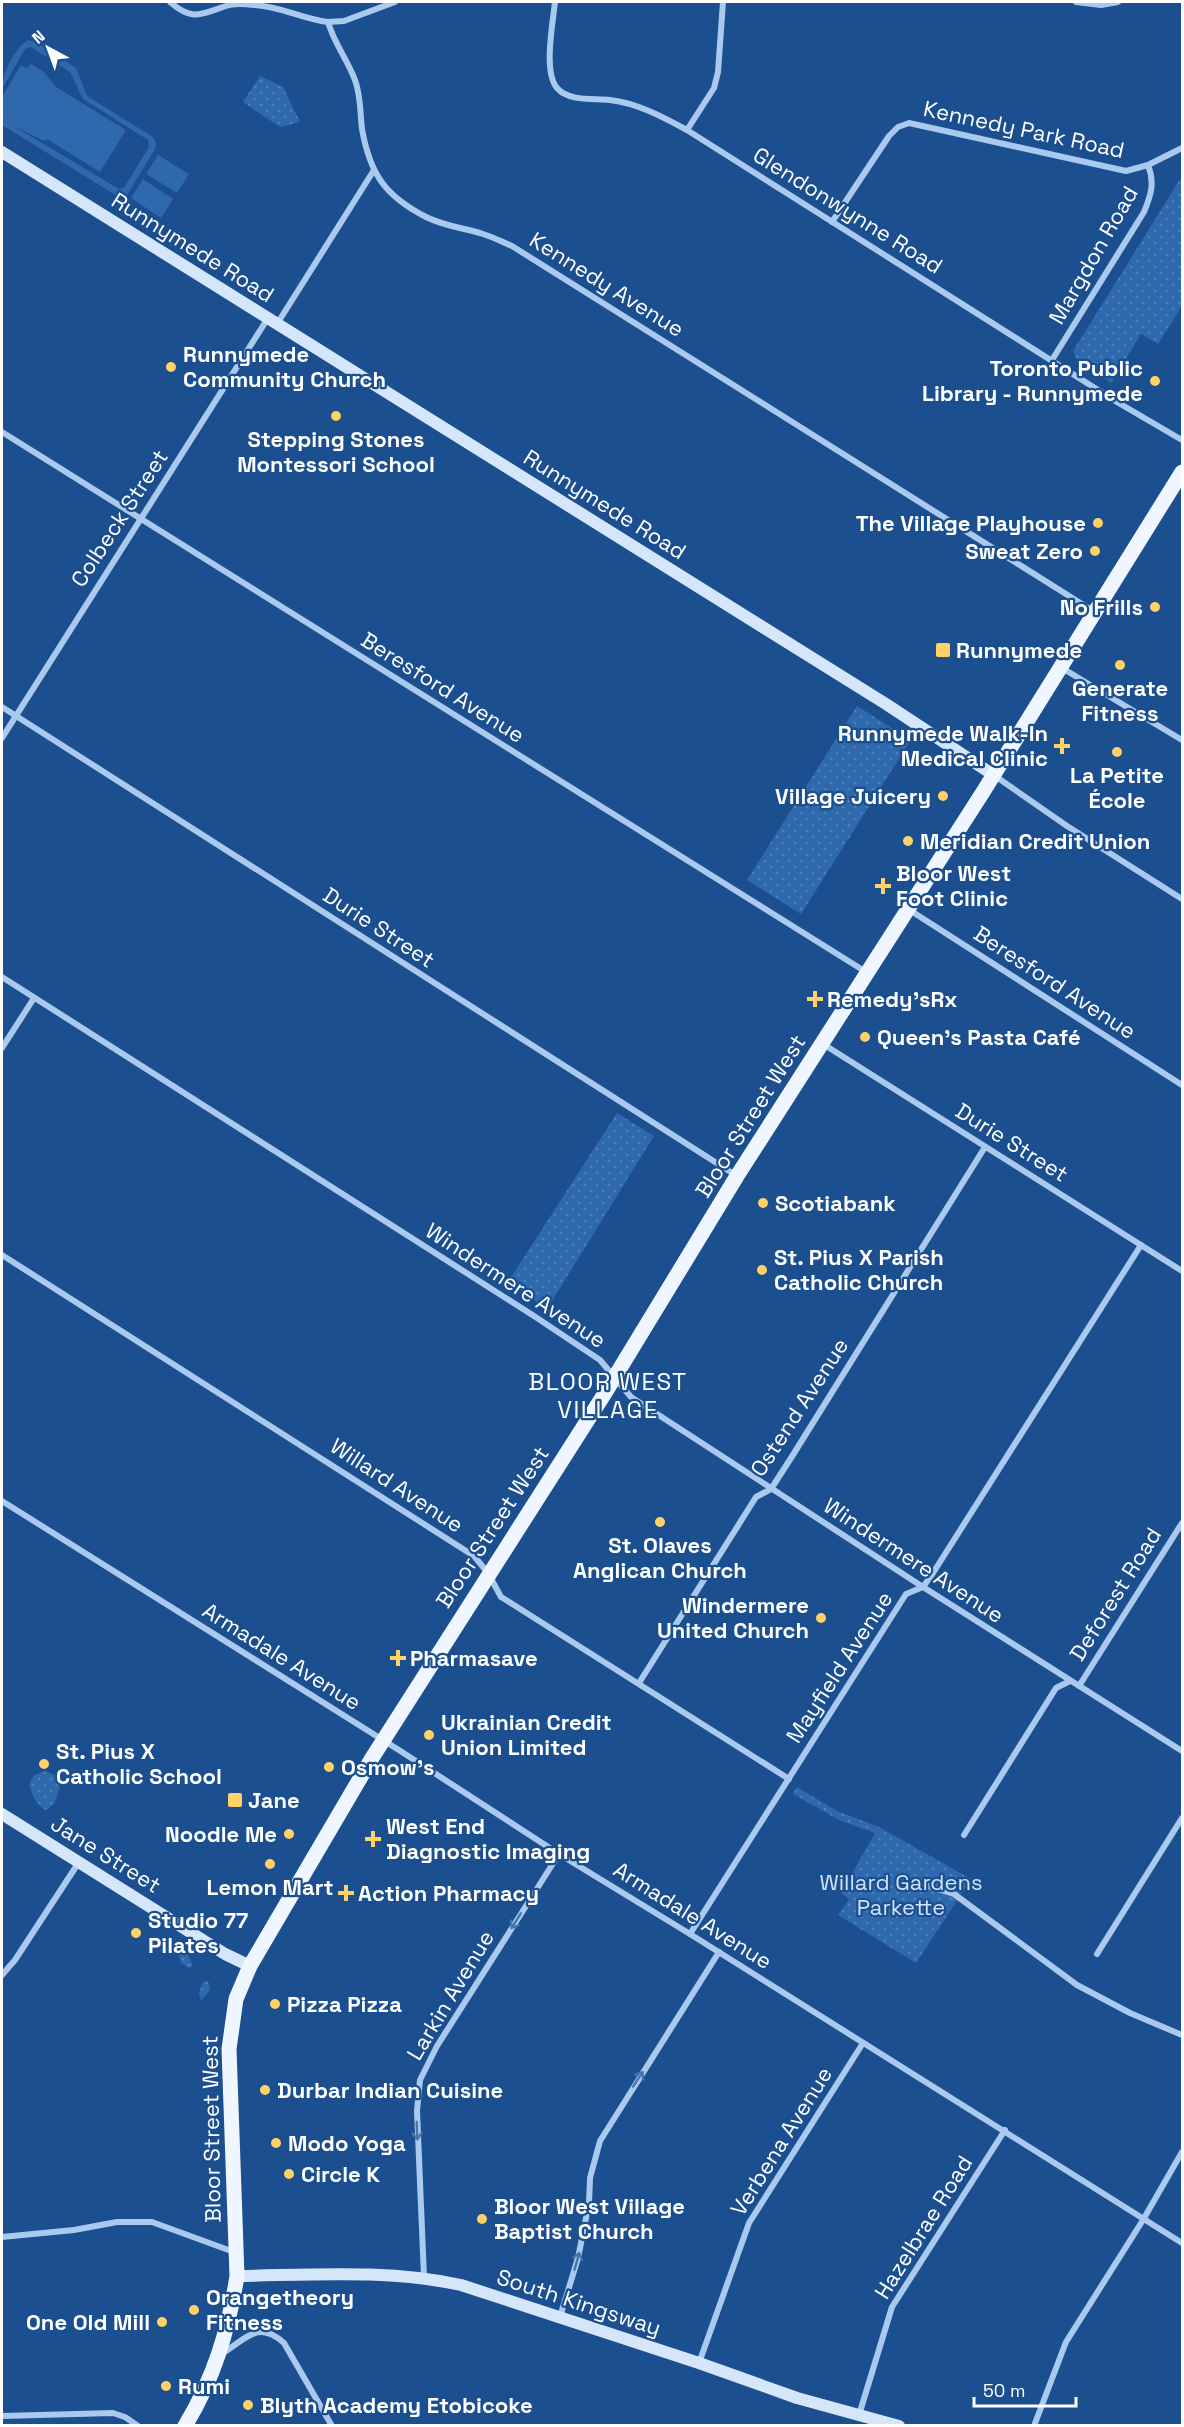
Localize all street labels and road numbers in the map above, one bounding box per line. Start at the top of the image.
street label: Kennedy Park Road [921,94,1127,164]
street label: Glendonwynne Road [748,140,948,280]
street label: Margdon Road [1042,181,1144,329]
street label: Runnymede Road [107,186,279,308]
street label: Kennedy Avenue [525,225,689,343]
street label: Runnymede Road [519,443,691,565]
street label: Colbeck Street [64,444,174,592]
street label: Beresford Avenue [356,625,530,749]
street label: Durie Street [318,880,440,974]
street label: Beresford Avenue [969,919,1141,1045]
street label: Bloor Street West [689,1029,811,1203]
street label: Durie Street [950,1096,1074,1188]
street label: Windermere Avenue [421,1216,611,1354]
street label: Ostend Avenue [744,1332,854,1482]
street label: Willard Avenue [325,1432,469,1538]
street label: Bloor Street West [429,1441,555,1613]
street label: Windermere Avenue [819,1491,1009,1629]
street label: Deforest Road [1063,1522,1167,1666]
street label: Mayfield Avenue [780,1586,898,1748]
street label: Armadale Avenue [198,1596,366,1716]
street label: Jane Street [46,1809,166,1899]
street label: Armadale Avenue [609,1855,777,1975]
street label: Larkin Avenue [400,1925,500,2065]
street label: Bloor Street West [195,2035,227,2223]
street label: Verbena Avenue [724,2061,838,2221]
street label: Hazelbrae Road [868,2150,978,2304]
street label: South Kingsway [493,2262,665,2342]

